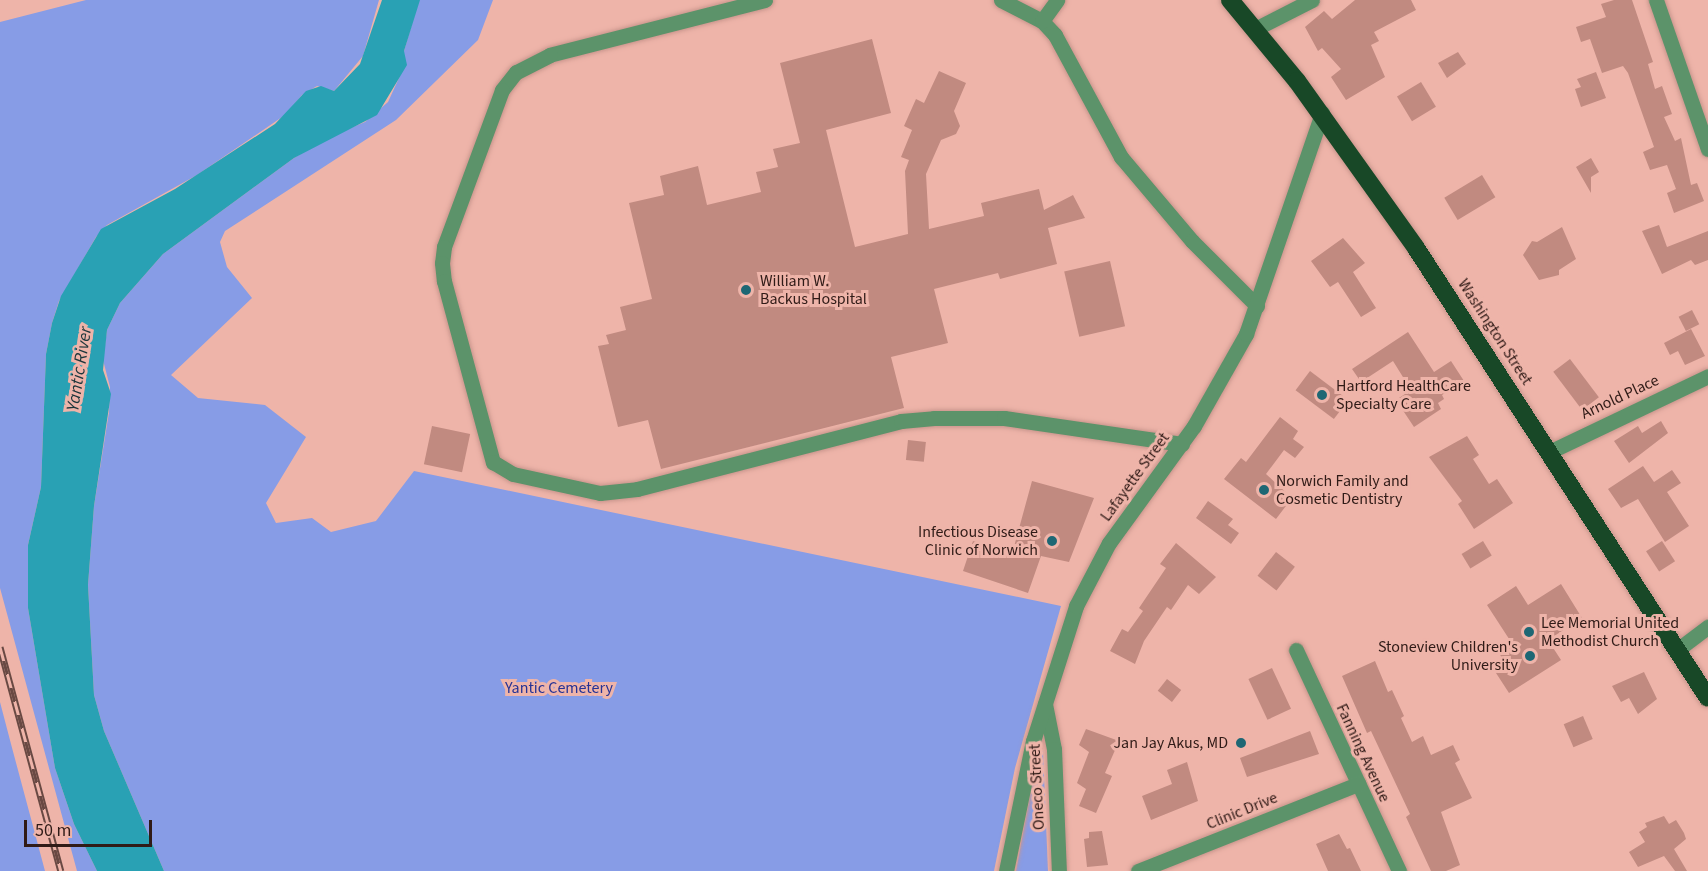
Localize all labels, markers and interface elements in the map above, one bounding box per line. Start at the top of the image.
place label: William W. Backus Hospital [760,271,867,309]
street label: Washington Street [1454,275,1536,389]
marker: William W. Backus Hospital [737,281,755,299]
water label: Yantic River [63,325,97,413]
street label: Arnold Place [1578,371,1662,423]
place label: Hartford HealthCare Specialty Care [1336,376,1471,414]
marker: Hartford HealthCare Specialty Care [1313,386,1331,404]
street label: Lafayette Street [1096,429,1174,525]
place label: Norwich Family and Cosmetic Dentistry [1276,471,1409,509]
marker: Norwich Family and Cosmetic Dentistry [1257,483,1271,497]
place label: Infectious Disease Clinic of Norwich [918,522,1038,560]
marker: Infectious Disease Clinic of Norwich [1043,532,1061,550]
place label: Lee Memorial United Methodist Church [1541,613,1679,651]
marker: Lee Memorial United Methodist Church [1522,625,1536,639]
place label: Stoneview Children's University [1378,637,1518,675]
marker: Stoneview Children's University [1523,649,1537,663]
park label: Yantic Cemetery [505,678,613,698]
street label: Fanning Avenue [1332,701,1394,805]
place label: Jan Jay Akus, MD [1113,733,1228,753]
marker: Jan Jay Akus, MD [1232,734,1250,752]
street label: Oneco Street [1025,743,1049,831]
street label: Clinic Drive [1204,788,1280,834]
scale bar [27,808,154,846]
text: 50 m [35,818,71,843]

